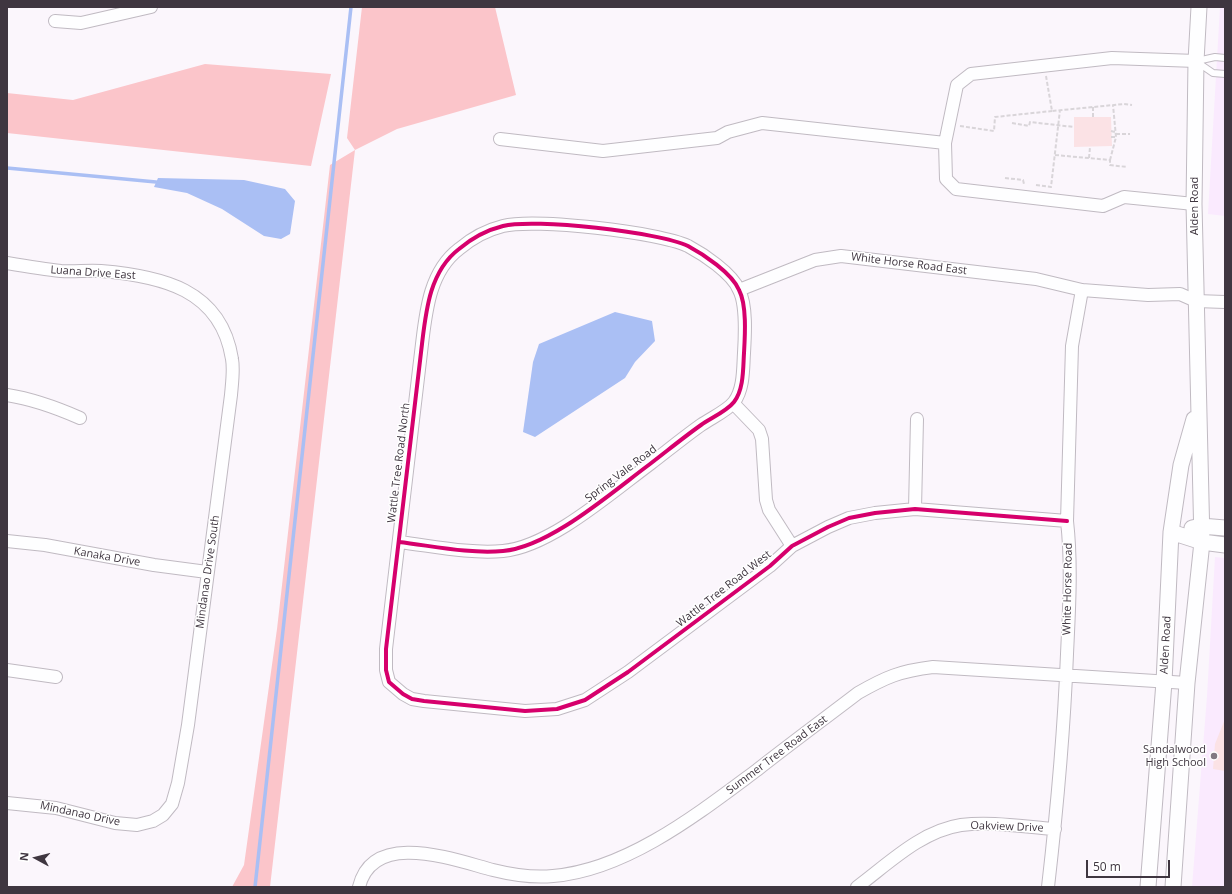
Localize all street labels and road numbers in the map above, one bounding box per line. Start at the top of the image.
street label: Alden Road [1188,177,1202,235]
street label: White Horse Road East [850,250,968,278]
street label: Luana Drive East [50,263,136,283]
street label: Wattle Tree Road North [385,402,413,524]
street label: Spring Vale Road [583,443,659,505]
street label: Mindanao Drive South [194,514,222,630]
street label: White Horse Road [1061,543,1075,635]
street label: Kanaka Drive [73,545,141,569]
street label: Wattle Tree Road West [674,548,774,630]
street label: Alden Road [1158,615,1174,675]
street label: Summer Tree Road East [724,713,830,797]
street label: Mindanao Drive [39,799,121,829]
street label: Oakview Drive [970,819,1044,835]

